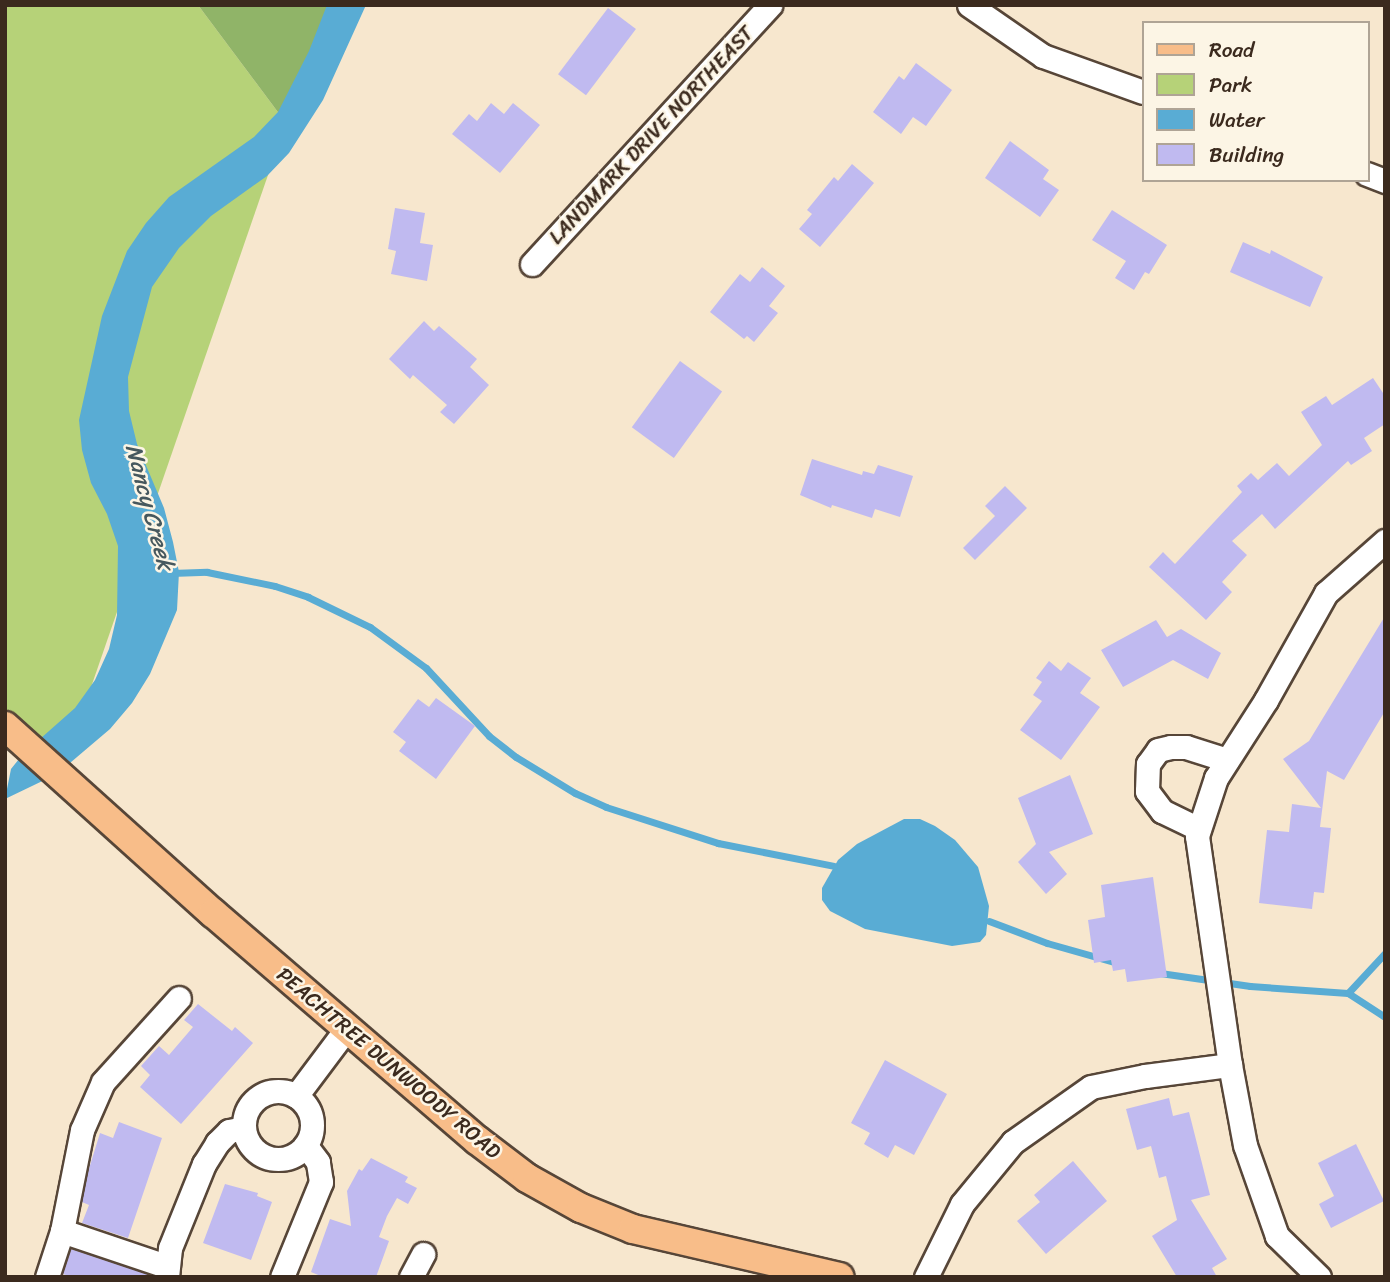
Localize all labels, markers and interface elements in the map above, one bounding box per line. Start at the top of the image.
street label: LANDMARK DRIVE NORTHEAST [543,20,759,250]
legend [1142,21,1369,182]
text: Road [1209,31,1254,69]
text: Park [1209,66,1252,104]
text: Water [1209,101,1264,139]
text: Building [1209,136,1284,174]
water label: Nancy Creek [119,441,179,573]
street label: PEACHTREE DUNWOODY ROAD [272,962,506,1164]

